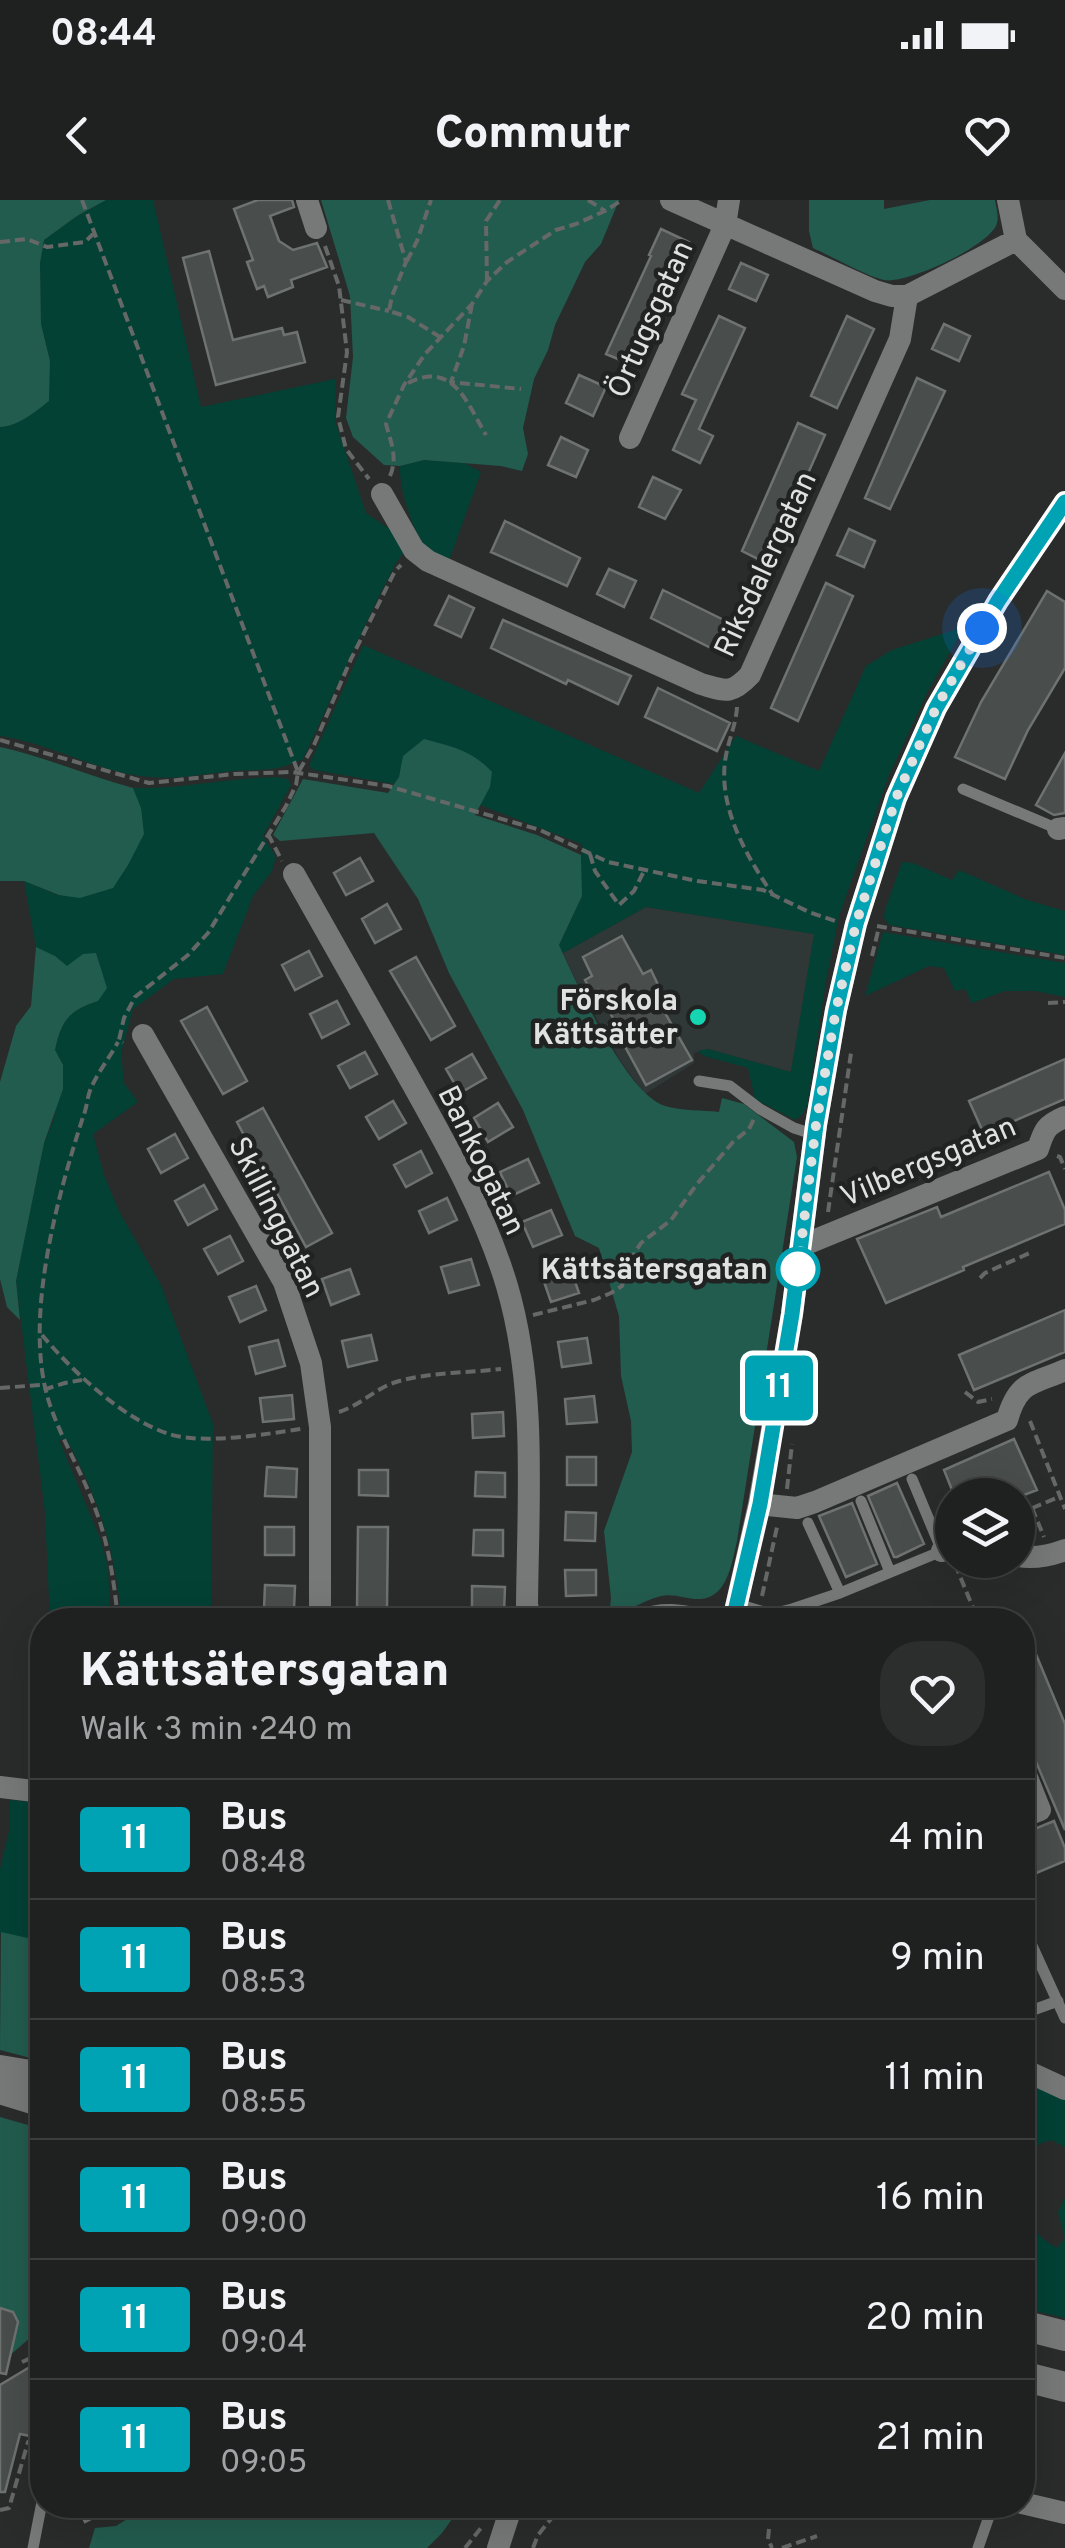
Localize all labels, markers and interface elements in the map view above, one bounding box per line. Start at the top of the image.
text: 08:44 [50,11,157,60]
text: Commutr [435,107,630,164]
icon: back [50,108,105,163]
icon: heart [960,108,1015,163]
street label: Örtugsgatan [599,235,703,405]
street label: Riksdalergatan [708,466,827,664]
your location [957,603,1007,653]
place label: Förskola Kättsätter [533,984,679,1055]
marker: Förskola Kättsätter [687,1006,709,1028]
street label: Bankogatan [428,1080,532,1242]
street label: Vilbergsgatan [836,1110,1022,1217]
street label: Skillinggatan [218,1132,331,1305]
marker: Kättsätersgatan [777,1248,819,1290]
place label: Kättsätersgatan [541,1253,768,1290]
line badge: 11 [734,1356,824,1420]
text: 11 [765,1366,793,1410]
map controls [935,1478,1035,1578]
button: layers [935,1478,1035,1578]
button: heart [880,1641,985,1746]
text: Kättsätersgatan [80,1643,450,1703]
text: Walk · 3 min · 240 m [80,1711,353,1751]
text: Bus [220,1795,287,1844]
text: 4 min [889,1815,985,1864]
text: 11 [121,1817,149,1861]
text: 08:48 [220,1844,307,1884]
text: Bus [220,1915,287,1964]
text: 9 min [890,1935,985,1984]
text: 11 [121,1937,149,1981]
text: 08:53 [220,1964,306,2004]
text: Bus [220,2035,287,2084]
text: 11 min [884,2055,985,2104]
text: 11 [121,2057,149,2101]
text: 08:55 [220,2084,307,2124]
text: Bus [220,2155,287,2204]
text: 16 min [876,2175,985,2224]
text: 11 [121,2177,149,2221]
text: 09:00 [220,2204,308,2244]
text: Bus [220,2275,287,2324]
text: 20 min [865,2295,985,2344]
text: 11 [121,2297,149,2341]
text: 09:04 [220,2324,307,2364]
text: Bus [220,2395,287,2444]
text: 21 min [875,2415,985,2464]
text: 11 [121,2417,149,2461]
text: 09:05 [220,2444,307,2484]

